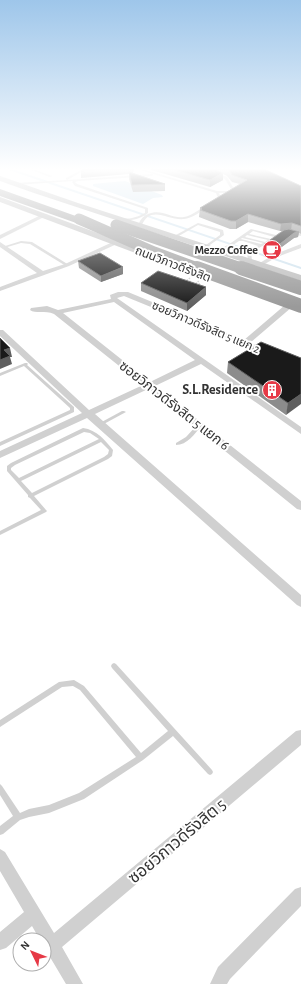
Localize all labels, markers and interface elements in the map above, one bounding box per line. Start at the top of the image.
cafe icon: Mezzo Coffee [261,239,283,261]
street label: ถนนวิภาวดีรังสิต [133,244,213,284]
place label: Mezzo Coffee [194,244,258,256]
street label: ซอยวิภาวดีรังสิต 5 แยก 2 [150,299,262,355]
street label: ซอยวิภาวดีรังสิต 5 แยก 6 [116,358,232,453]
building icon: S.L.Residence [261,379,283,401]
place label: S.L.Residence [182,383,258,397]
street label: ซอยวิภาวดีรังสิต 5 [124,795,229,887]
north arrow [12,932,52,972]
text: N [18,939,32,952]

